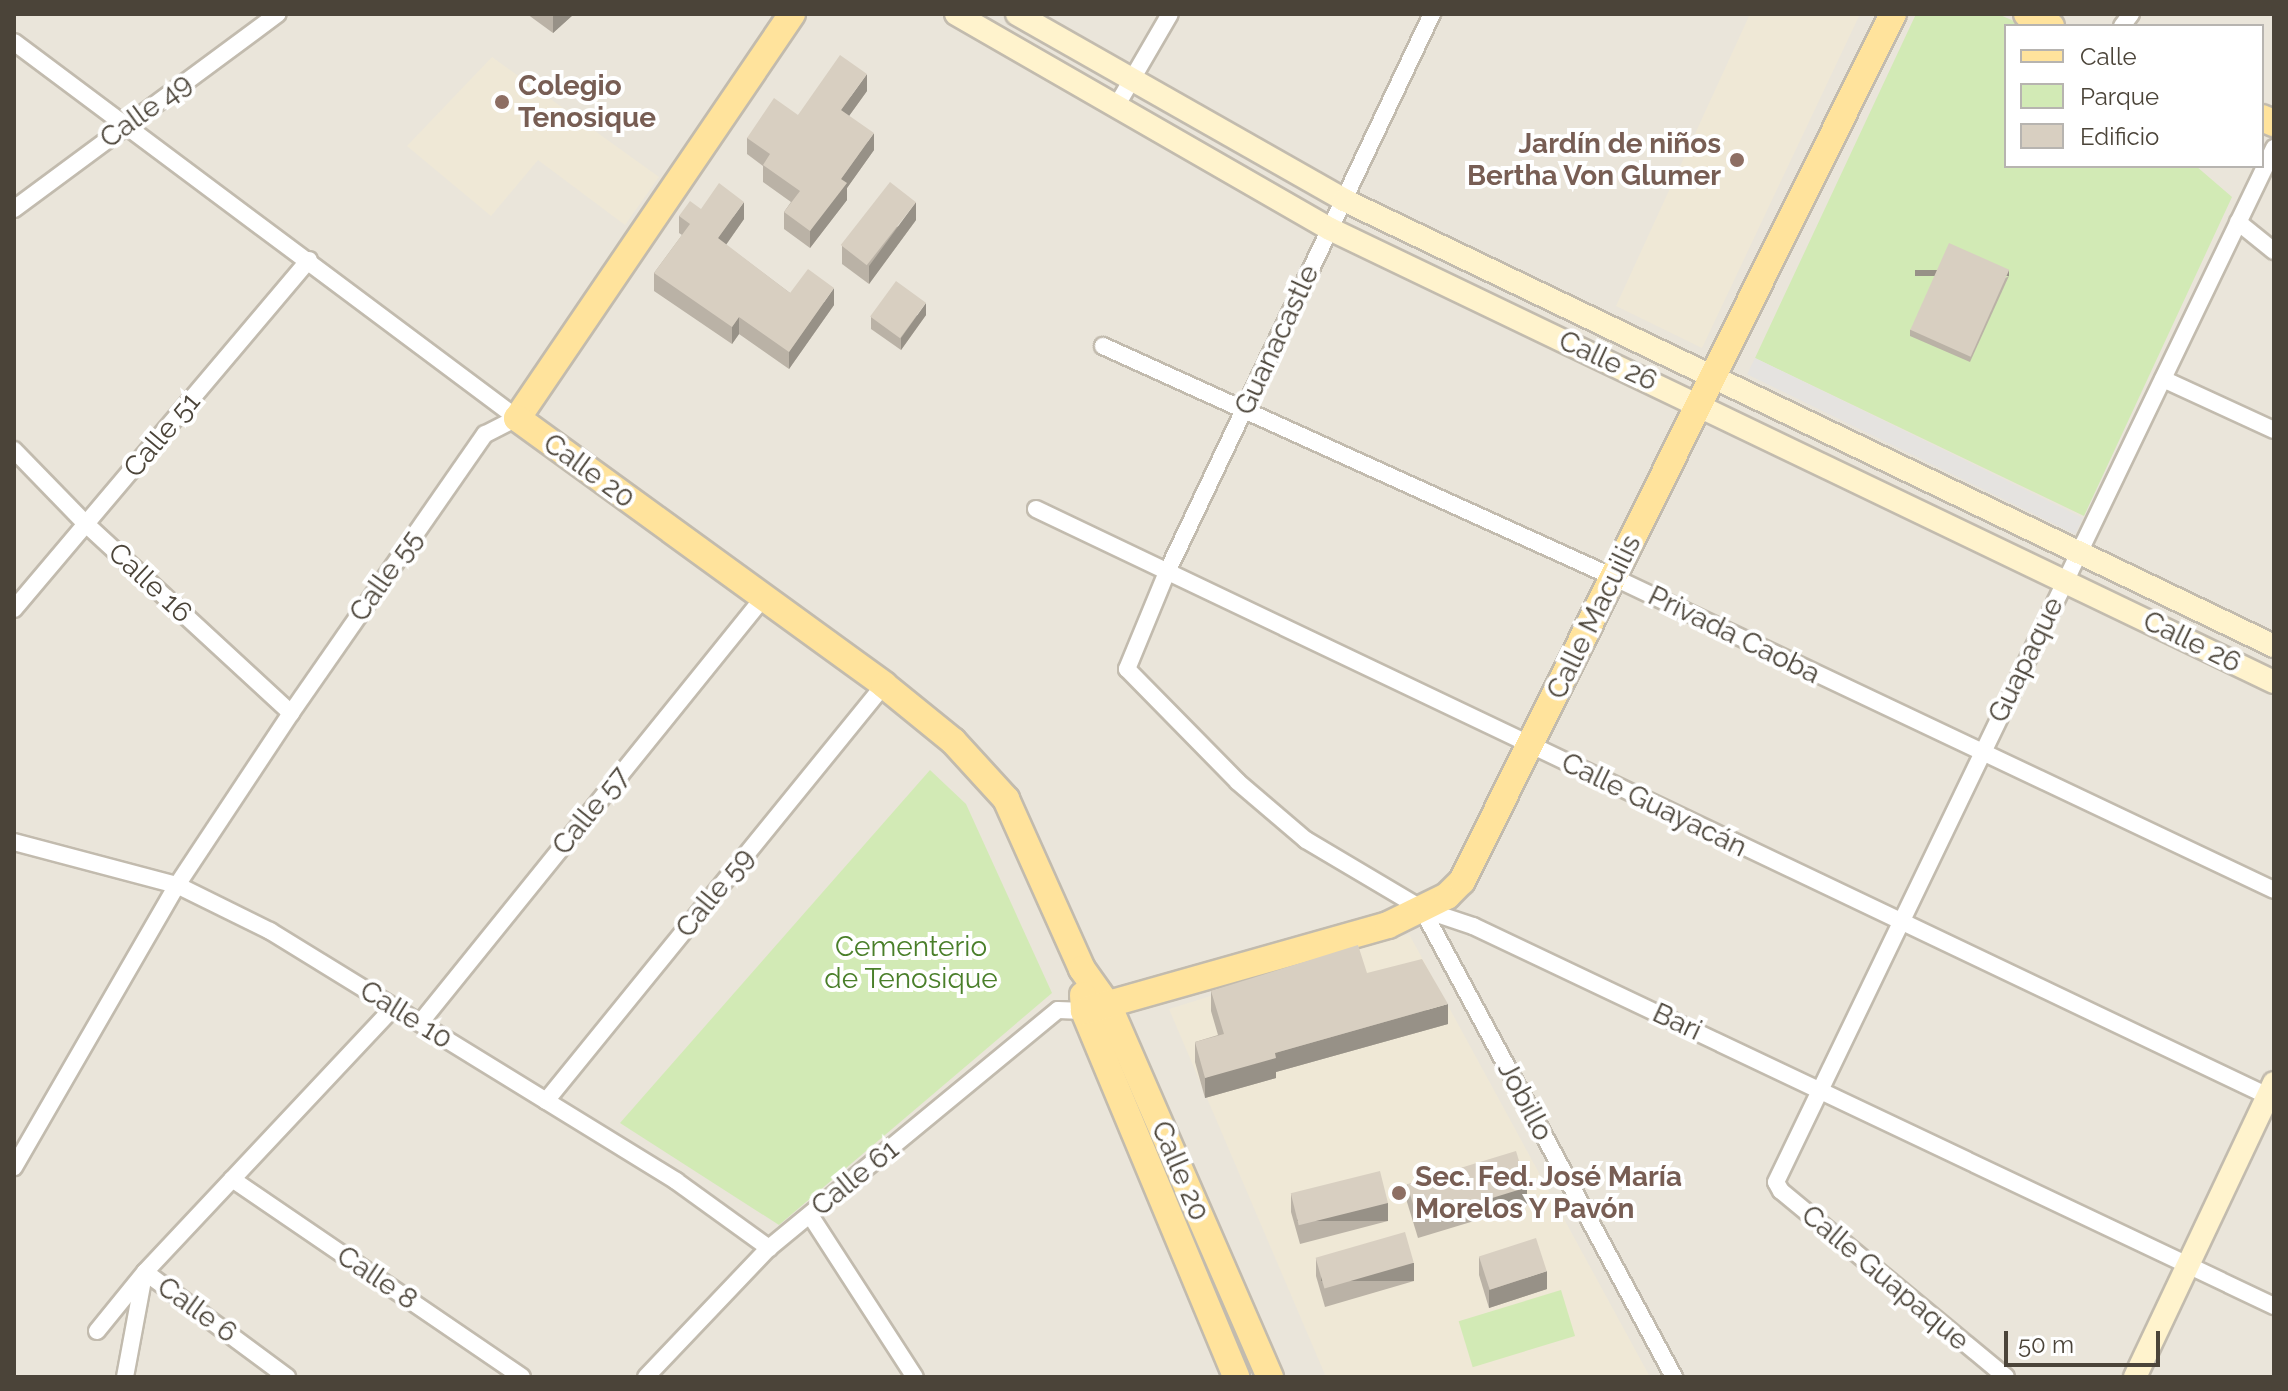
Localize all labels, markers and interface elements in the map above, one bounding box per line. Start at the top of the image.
legend [2004,24,2264,168]
text: Calle [2080,42,2137,71]
street label: Calle 49 [94,67,198,155]
place label: Colegio Tenosique [518,69,656,135]
text: Parque [2080,82,2159,111]
marker: Colegio Tenosique [493,93,511,111]
text: Edificio [2080,122,2159,151]
place label: Jardín de niños Bertha Von Glumer [1466,127,1721,193]
marker: Jardín de niños Bertha Von Glumer [1728,151,1746,169]
street label: Guanacastle [1228,260,1326,420]
street label: Calle 26 [1553,324,1663,398]
street label: Calle 51 [117,386,207,484]
street label: Calle 20 [537,427,641,515]
street label: Calle 55 [342,524,430,628]
street label: Calle Macuilis [1540,530,1648,704]
street label: Calle 16 [101,536,199,630]
street label: Privada Caoba [1643,579,1825,691]
street label: Guapaque [1981,592,2071,728]
street label: Calle 26 [2138,604,2246,680]
street label: Calle Guayacán [1556,746,1752,864]
street label: Calle 57 [545,760,637,862]
street label: Calle 59 [669,842,761,944]
park label: Cementerio de Tenosique [824,930,998,996]
street label: Calle 10 [354,974,458,1056]
street label: Bari [1647,996,1707,1048]
street label: Jobillo [1490,1056,1560,1146]
street label: Calle 20 [1144,1116,1216,1226]
street label: Calle 61 [805,1133,905,1223]
place label: Sec. Fed. José María Morelos Y Pavón [1415,1160,1683,1226]
marker: Sec. Fed. José María Morelos Y Pavón [1390,1184,1408,1202]
street label: Calle Guapaque [1794,1198,1976,1358]
street label: Calle 8 [330,1239,424,1317]
street label: Calle 6 [151,1270,243,1350]
scale bar [2008,1315,2164,1365]
text: 50 m [2018,1330,2074,1359]

